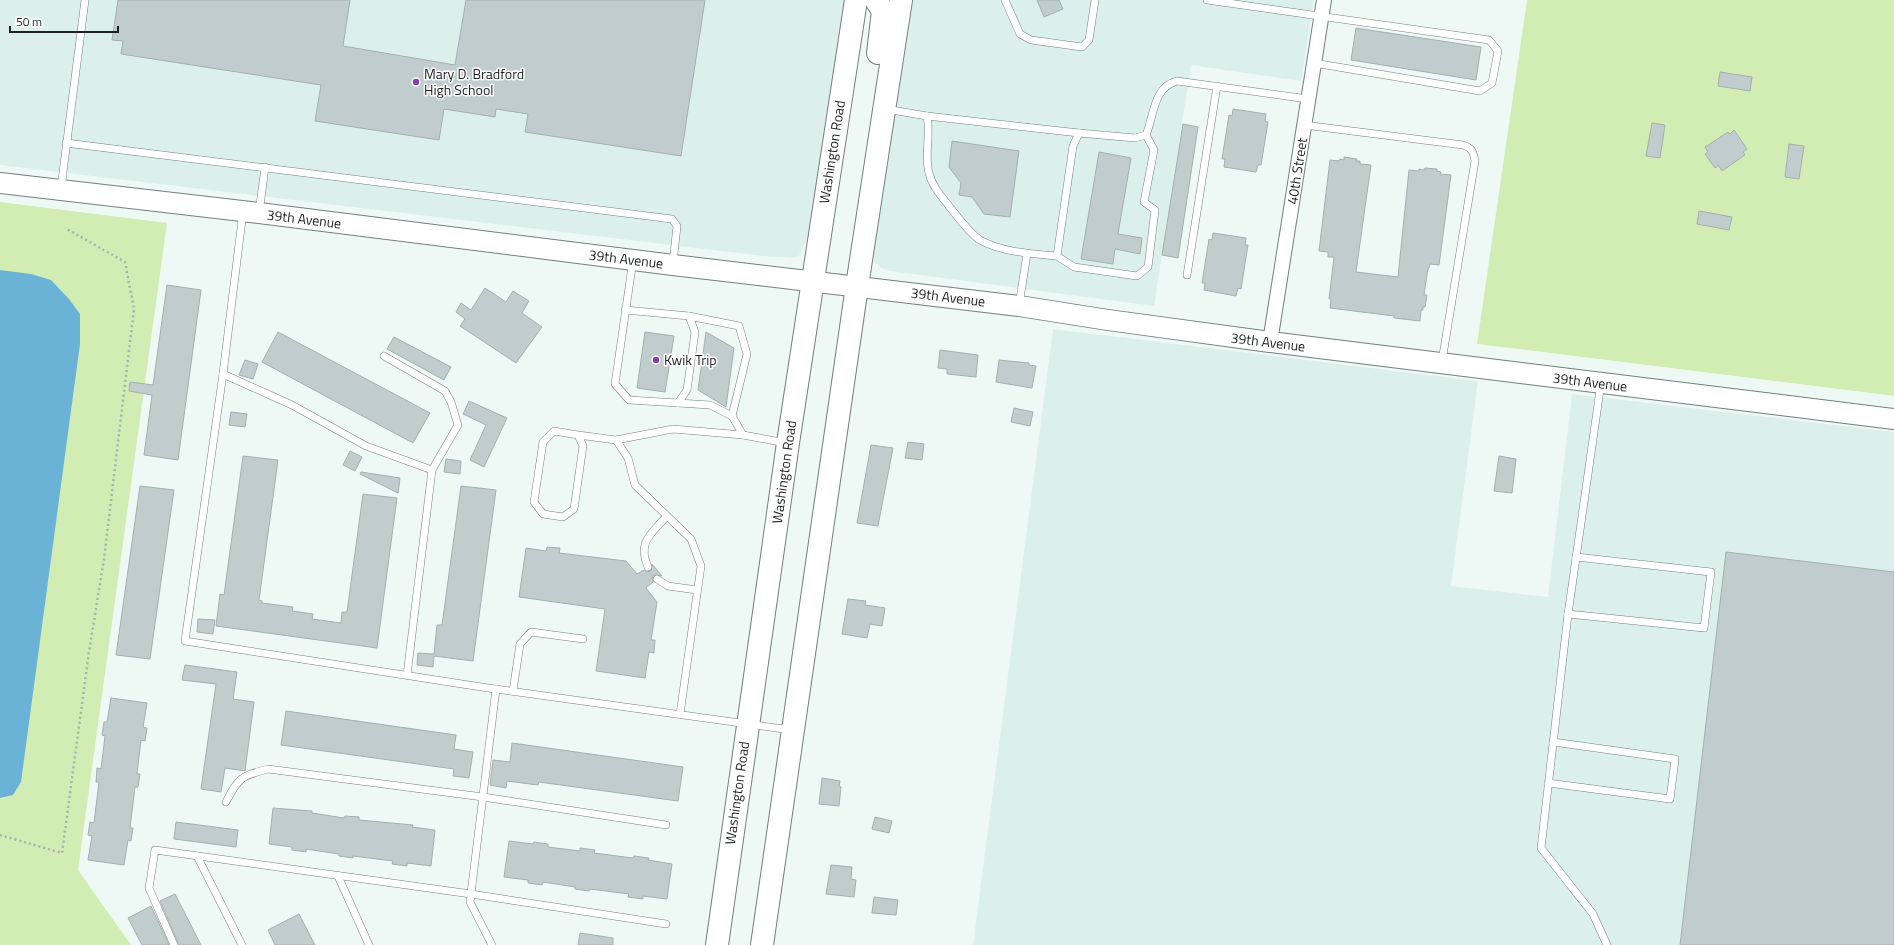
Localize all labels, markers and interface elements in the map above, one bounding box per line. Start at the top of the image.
scale bar [10,8,118,34]
text: 50 m [16,12,42,31]
place label: Mary D. Bradford High School [424,63,524,100]
marker: Mary D. Bradford High School [411,77,421,87]
street label: Washington Road [813,99,850,205]
street label: 40th Street [1281,136,1312,206]
street label: 39th Avenue [266,204,343,233]
street label: 39th Avenue [588,244,665,273]
street label: 39th Avenue [910,282,987,311]
street label: 39th Avenue [1230,327,1307,356]
place label: Kwik Trip [664,349,717,370]
marker: Kwik Trip [651,355,661,365]
street label: 39th Avenue [1552,367,1629,396]
street label: Washington Road [766,419,801,525]
street label: Washington Road [719,740,754,846]

